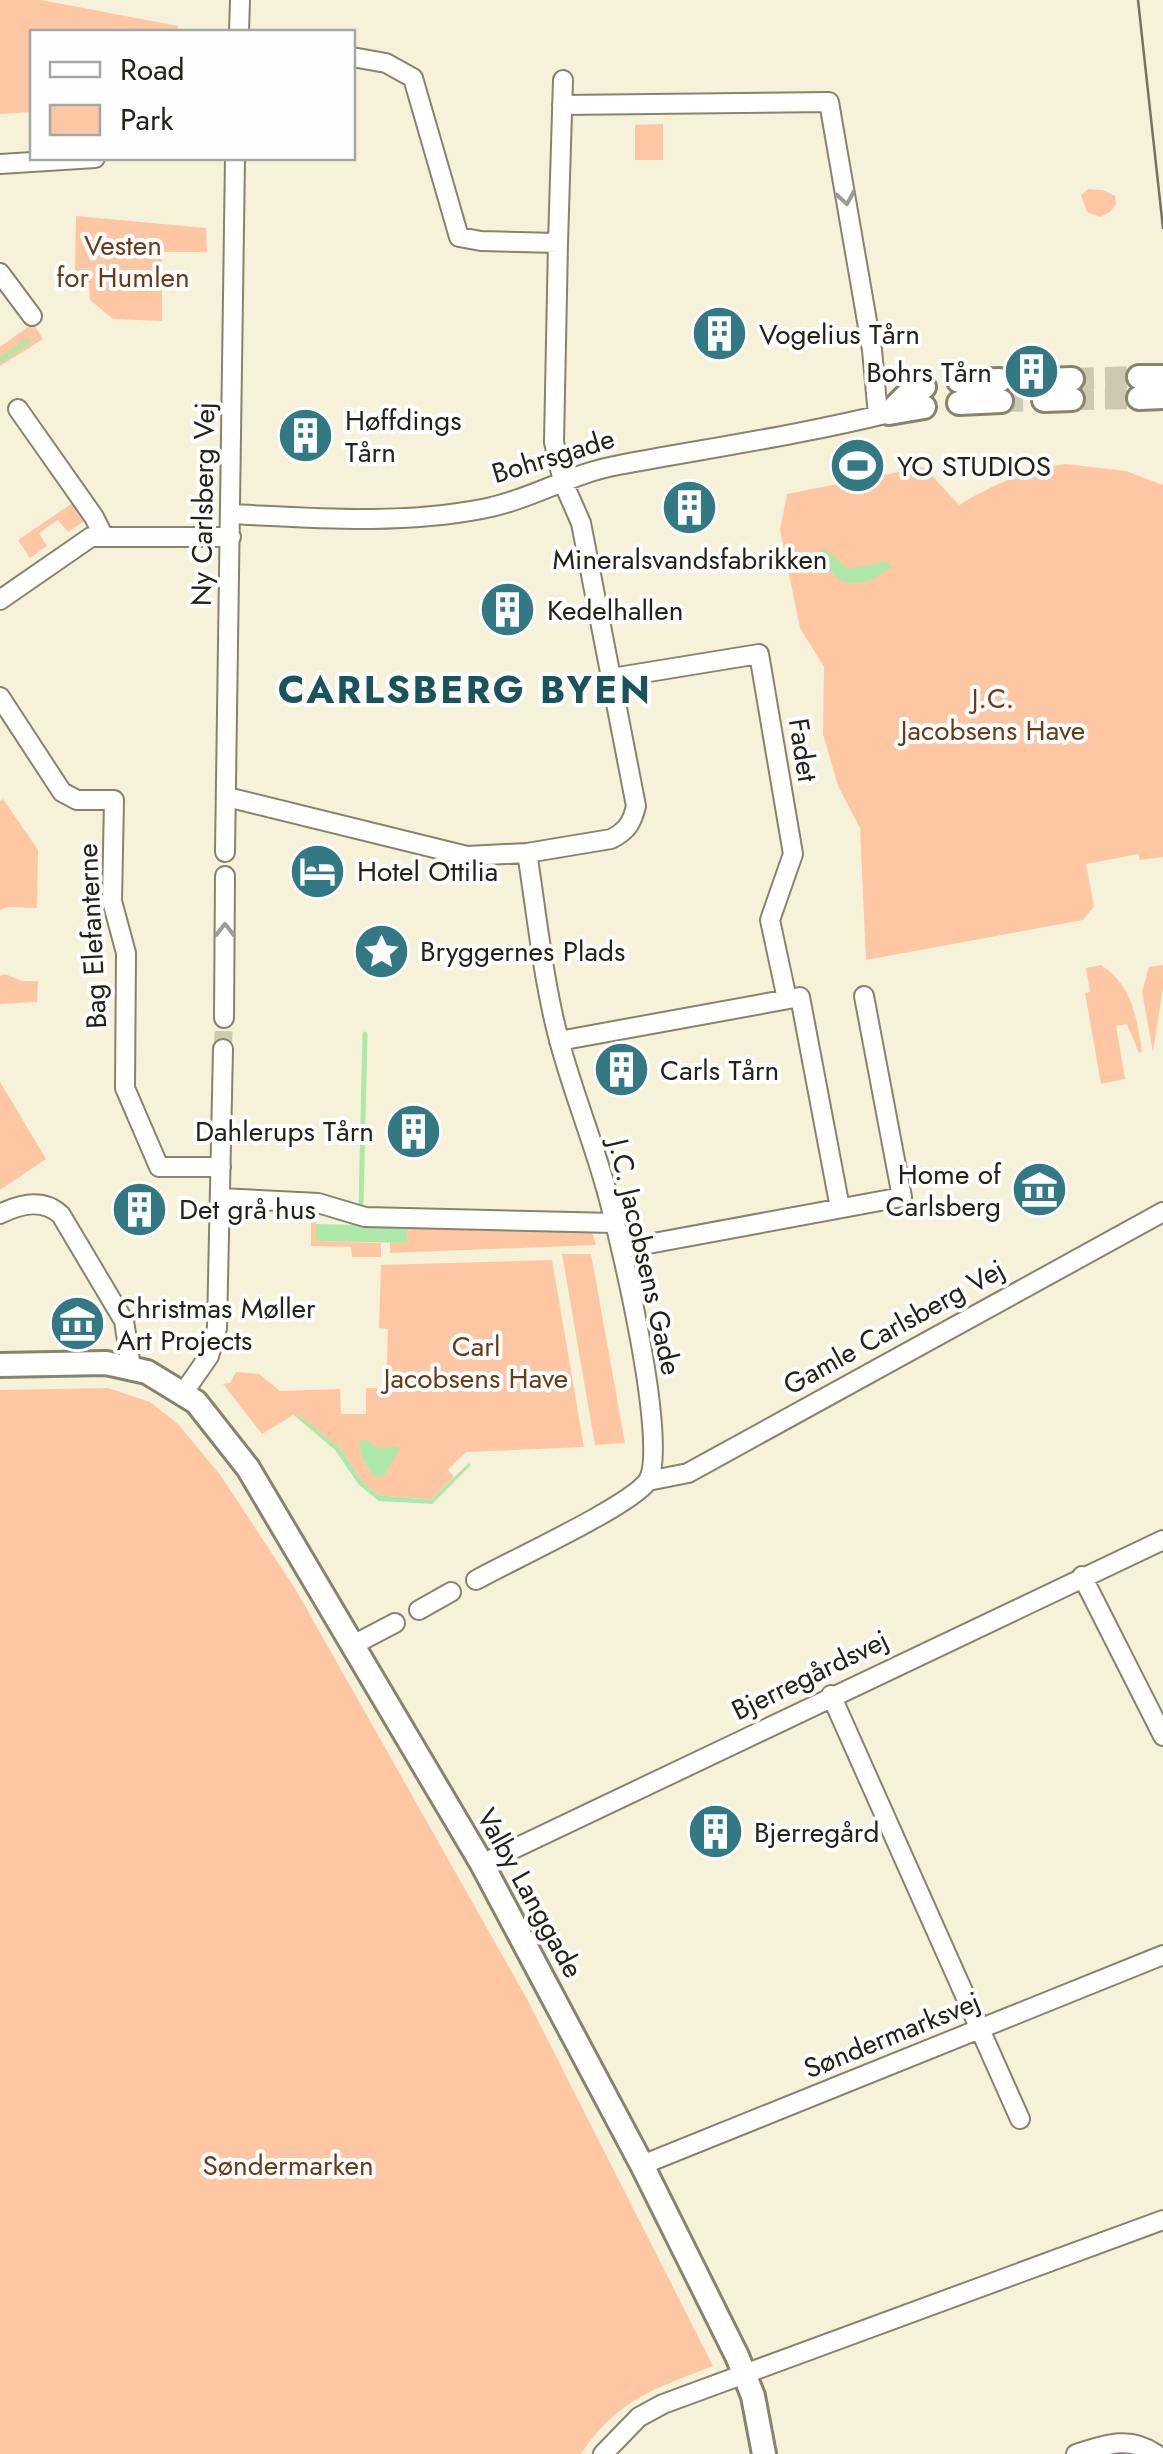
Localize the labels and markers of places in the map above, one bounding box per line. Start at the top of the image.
building icon: Vogelius Tårn [690,304,750,364]
place label: Vogelius Tårn [759,314,920,355]
building icon: Bohrs Tårn [1001,342,1061,402]
place label: Bohrs Tårn [866,352,992,393]
place label: Høffdings Tårn [345,400,462,473]
building icon: Høffdings Tårn [276,406,336,466]
sports icon: YO STUDIOS [828,436,888,496]
place label: YO STUDIOS [897,446,1051,487]
building icon: Mineralsvandsfabrikken [660,478,720,538]
place label: Mineralsvandsfabrikken [552,539,828,580]
building icon: Kedelhallen [478,580,538,640]
place label: Kedelhallen [547,590,683,631]
hotel icon: Hotel Ottilia [288,841,348,901]
place label: Hotel Ottilia [357,851,498,892]
place icon: Bryggernes Plads [351,921,411,981]
place label: Bryggernes Plads [420,931,625,972]
building icon: Carls Tårn [591,1040,651,1100]
place label: Carls Tårn [660,1050,779,1091]
building icon: Dahlerups Tårn [383,1101,443,1161]
place label: Dahlerups Tårn [195,1111,374,1152]
place label: Home of Carlsberg [885,1154,1002,1227]
museum icon: Home of Carlsberg [1010,1160,1070,1220]
building icon: Det grå hus [110,1179,170,1239]
place label: Det grå hus [179,1189,316,1230]
place label: Christmas Møller Art Projects [117,1288,316,1361]
museum icon: Christmas Møller Art Projects [48,1294,108,1354]
building icon: Bjerregård [685,1802,745,1862]
place label: Bjerregård [754,1812,879,1853]

